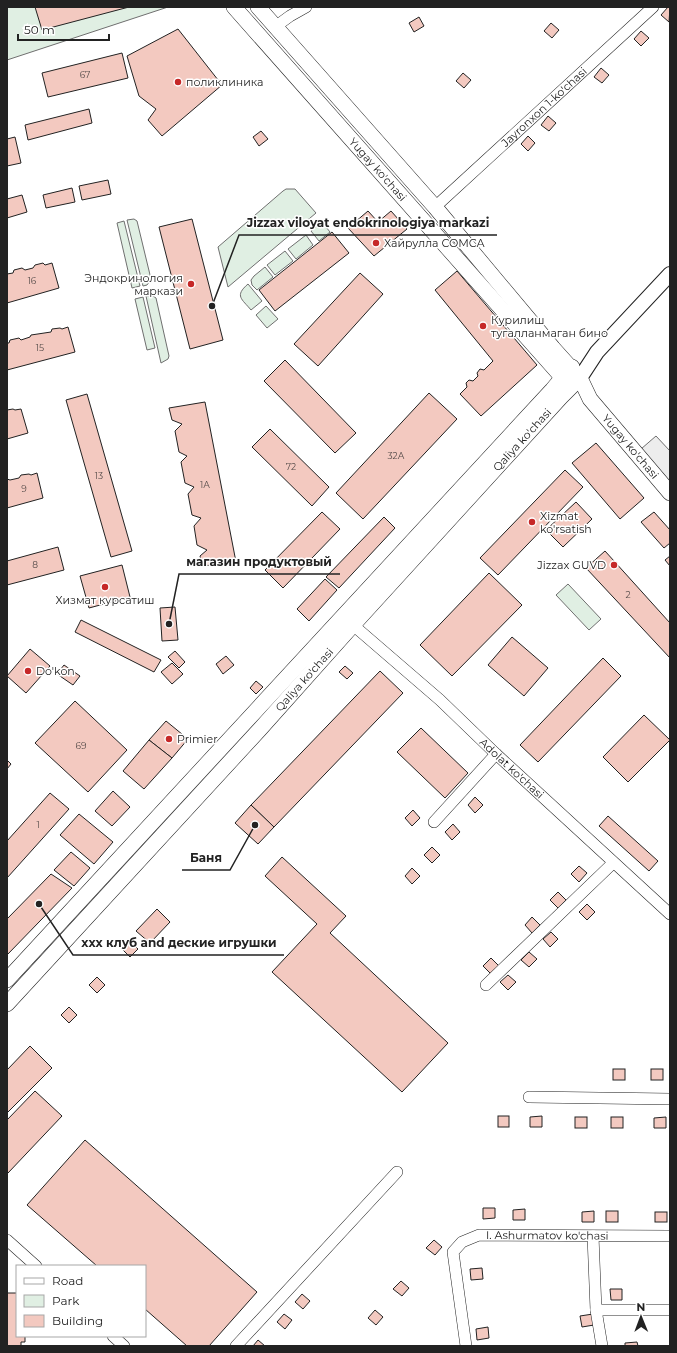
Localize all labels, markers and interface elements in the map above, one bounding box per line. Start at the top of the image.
scale bar [18,16,109,42]
text: 50 m [24,22,55,37]
street label: Jayronxon 1-ko'chasi [498,64,590,150]
house number: 67 [80,69,90,80]
place label: поликлиника [186,75,264,89]
marker: поликлиника [173,77,183,87]
street label: Yugay ko'chasi [346,135,410,204]
callout: Jizzax viloyat endokrinologiya markazi [239,211,497,235]
text: Jizzax viloyat endokrinologiya markazi [246,215,489,230]
place label: Хайрулла СОМСА [384,236,486,250]
marker: Хайрулла СОМСА [371,238,381,248]
place label: Эндокринология маркази [84,271,183,298]
house number: 16 [28,275,37,286]
marker: Эндокринология маркази [186,279,196,289]
place label: Курилиш тугалланмаган бино [491,313,608,340]
marker: Курилиш тугалланмаган бино [478,321,488,331]
house number: 15 [36,342,44,353]
street label: Qaliya ko'chasi [490,405,554,474]
street label: Yugay ko'chasi [599,411,662,482]
house number: 32А [388,450,405,461]
house number: 72 [286,461,296,472]
house number: 13 [95,470,103,481]
house number: 1А [200,479,210,490]
house number: 9 [21,483,27,494]
place label: Xizmat ko'rsatish [540,509,592,536]
marker: Xizmat ko'rsatish [527,517,537,527]
callout: магазин продуктовый [179,550,340,574]
text: магазин продуктовый [186,554,332,569]
place label: Jizzax GUVD [536,558,606,572]
house number: 8 [32,559,38,570]
marker: Jizzax GUVD [609,560,619,570]
marker: Хизмат курсатиш [100,582,110,592]
house number: 2 [625,589,631,600]
place label: Хизмат курсатиш [55,593,155,607]
street label: Qaliya ko'chasi [272,645,336,714]
place label: Do'kon [36,664,75,678]
marker: Do'kon [23,666,33,676]
place label: Primier [177,732,218,746]
marker: Primier [164,734,174,744]
street label: Adolat ko'chasi [477,735,547,802]
house number: 69 [76,740,87,751]
house number: 1 [36,819,40,830]
callout: Баня [182,846,230,870]
text: Баня [190,850,222,865]
callout: ххх клуб and деские игрушки [73,931,284,955]
text: ххх клуб and деские игрушки [81,935,277,950]
street label: I. Ashurmatov ko'chasi [486,1228,609,1243]
legend [16,1265,146,1337]
text: Road [52,1273,83,1288]
text: Park [52,1293,80,1308]
north arrow [621,1297,661,1337]
text: N [636,1300,645,1314]
text: Building [52,1313,103,1328]

